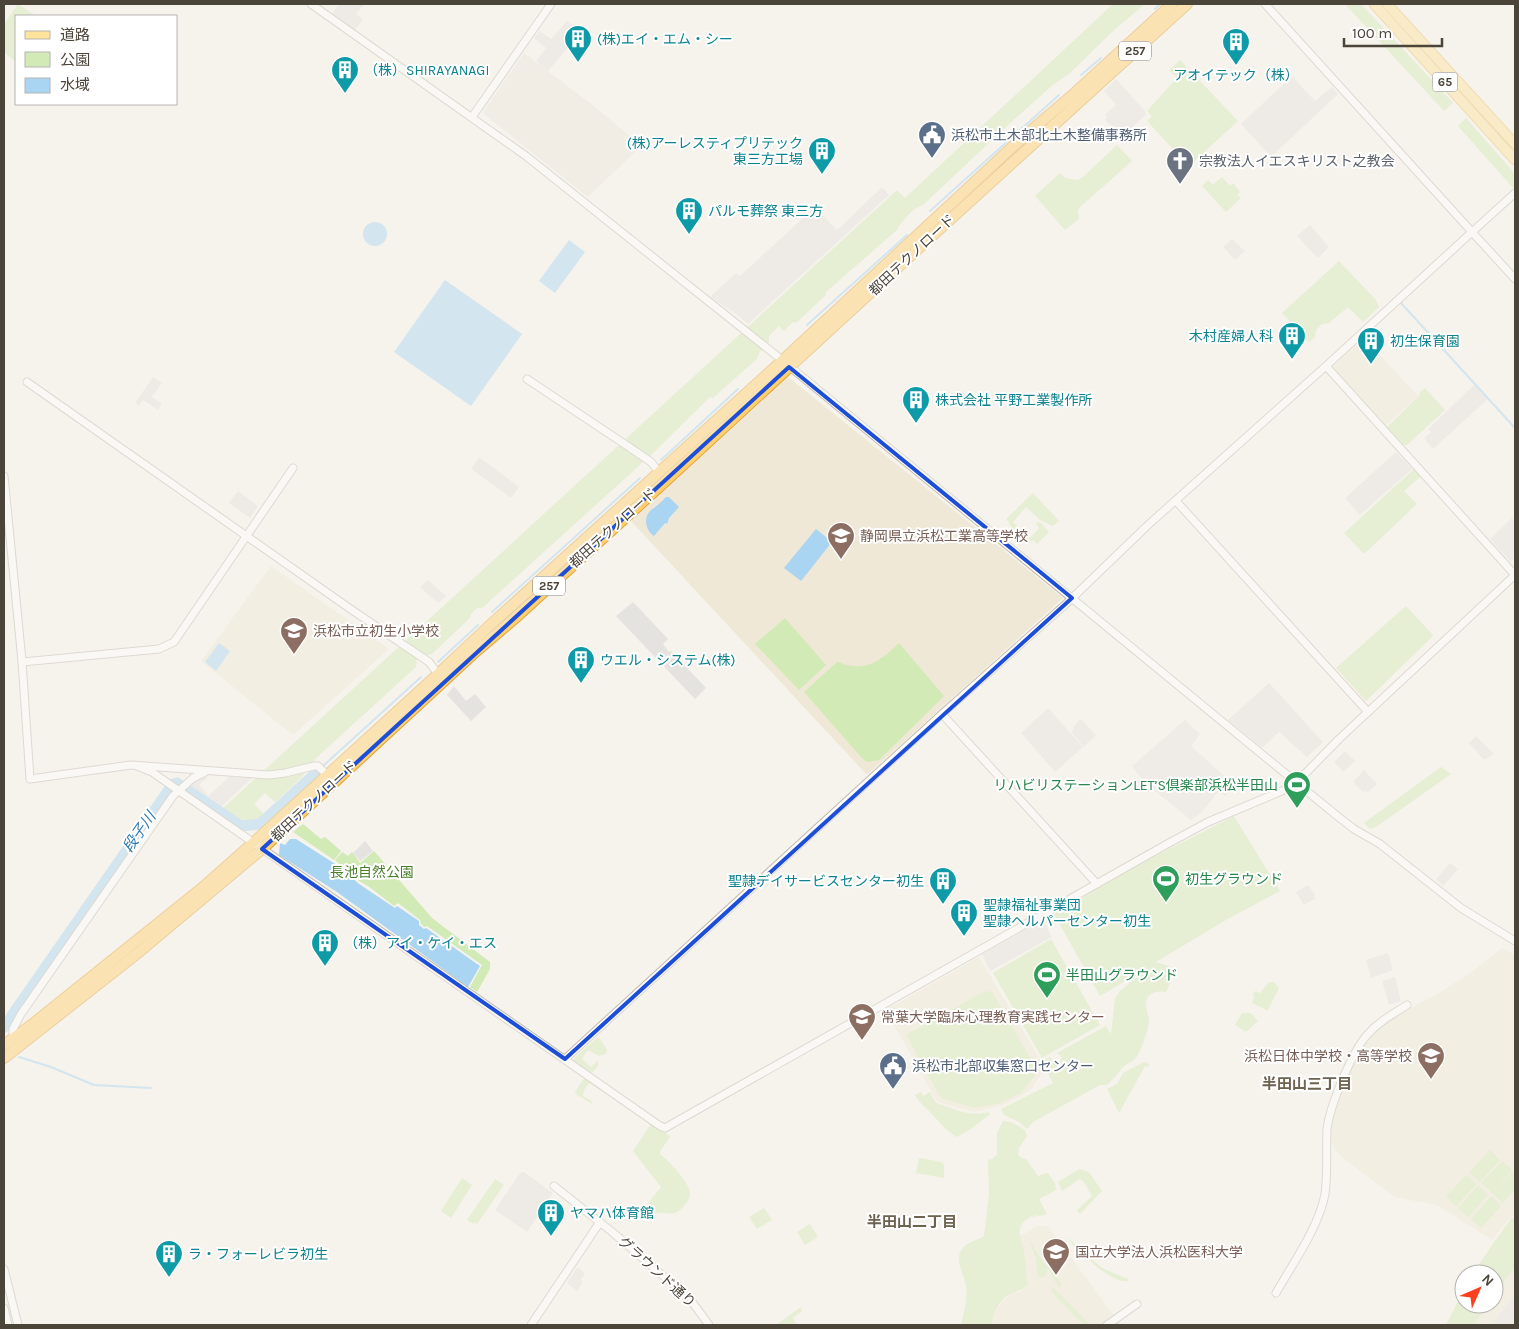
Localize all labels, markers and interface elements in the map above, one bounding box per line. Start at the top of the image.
legend [15,15,178,105]
scale bar [1344,15,1442,47]
building icon: (株)エイ・エム・シー [563,24,593,63]
text: 100 m [1352,24,1392,42]
text: 道路 [60,26,90,44]
building icon: アオイテック（株） [1221,27,1251,66]
place label: (株)エイ・エム・シー [597,31,733,48]
road number: 257 [1119,41,1151,60]
text: 公園 [60,51,90,69]
building icon: （株）SHIRAYANAGI [330,55,360,94]
place label: （株）SHIRAYANAGI [364,62,489,79]
place label: アオイテック（株） [1173,67,1299,84]
road number: 65 [1432,72,1458,91]
text: 水域 [60,76,90,94]
public building icon: 浜松市土木部北土木整備事務所 [917,120,947,159]
place label: 浜松市土木部北土木整備事務所 [951,127,1147,144]
place label: (株)アーレスティプリテック 東三方工場 [627,135,803,168]
building icon: (株)アーレスティプリテック 東三方工場 [807,136,837,175]
church icon: 宗教法人イエスキリスト之教会 [1165,146,1195,185]
place label: 宗教法人イエスキリスト之教会 [1199,153,1395,170]
building icon: パルモ葬祭 東三方 [674,196,704,235]
place label: パルモ葬祭 東三方 [708,203,823,220]
street label: 都田テクノロード [866,211,958,299]
building icon: 木村産婦人科 [1277,321,1307,360]
building icon: 初生保育園 [1356,326,1386,365]
place label: 木村産婦人科 [1189,328,1273,345]
place label: 初生保育園 [1390,333,1460,350]
building icon: 株式会社 平野工業製作所 [901,385,931,424]
place label: 株式会社 平野工業製作所 [935,392,1092,409]
street label: 都田テクノロード [566,484,660,572]
school or university icon: 静岡県立浜松工業高等学校 [826,521,856,560]
place label: 静岡県立浜松工業高等学校 [860,528,1028,545]
road number: 257 [533,576,565,596]
school or university icon: 浜松市立初生小学校 [279,616,309,655]
place label: 浜松市立初生小学校 [313,623,439,640]
building icon: ウエル・システム(株) [566,645,596,684]
place label: ウエル・システム(株) [600,652,736,669]
street label: 都田テクノロード [268,757,360,845]
sports icon: リハビリステーションLET’S倶楽部浜松半田山 [1282,770,1312,809]
place label: リハビリステーションLET’S倶楽部浜松半田山 [993,777,1278,794]
water label: 段子川 [119,807,160,856]
park label: 長池自然公園 [330,864,414,881]
sports icon: 初生グラウンド [1151,864,1181,903]
building icon: 聖隷デイサービスセンター初生 [928,866,958,905]
place label: 初生グラウンド [1185,871,1283,888]
place label: 聖隷デイサービスセンター初生 [728,873,924,890]
place label: 聖隷福祉事業団 聖隷ヘルパーセンター初生 [983,897,1151,930]
building icon: 聖隷福祉事業団 聖隷ヘルパーセンター初生 [949,898,979,937]
building icon: （株）アイ・ケイ・エス [310,928,340,967]
place label: （株）アイ・ケイ・エス [344,935,497,952]
sports icon: 半田山グラウンド [1032,960,1062,999]
place label: 半田山グラウンド [1066,967,1178,984]
school or university icon: 常葉大学臨床心理教育実践センター [847,1002,877,1041]
place label: 常葉大学臨床心理教育実践センター [881,1009,1105,1026]
school or university icon: 浜松日体中学校・高等学校 [1416,1041,1446,1080]
place label: 浜松日体中学校・高等学校 [1244,1048,1412,1065]
public building icon: 浜松市北部収集窓口センター [878,1051,908,1090]
place label: 浜松市北部収集窓口センター [912,1058,1094,1075]
district label: 半田山三丁目 [1262,1075,1352,1093]
building icon: ヤマハ体育館 [536,1198,566,1237]
place label: ヤマハ体育館 [570,1205,654,1222]
district label: 半田山二丁目 [867,1213,957,1231]
street label: グラウンド通り [615,1233,699,1311]
school or university icon: 国立大学法人浜松医科大学 [1041,1237,1071,1276]
building icon: ラ・フォーレビラ初生 [154,1239,184,1278]
place label: 国立大学法人浜松医科大学 [1075,1244,1243,1261]
place label: ラ・フォーレビラ初生 [188,1246,328,1263]
north arrow [1454,1264,1504,1314]
text: N [1478,1271,1497,1290]

